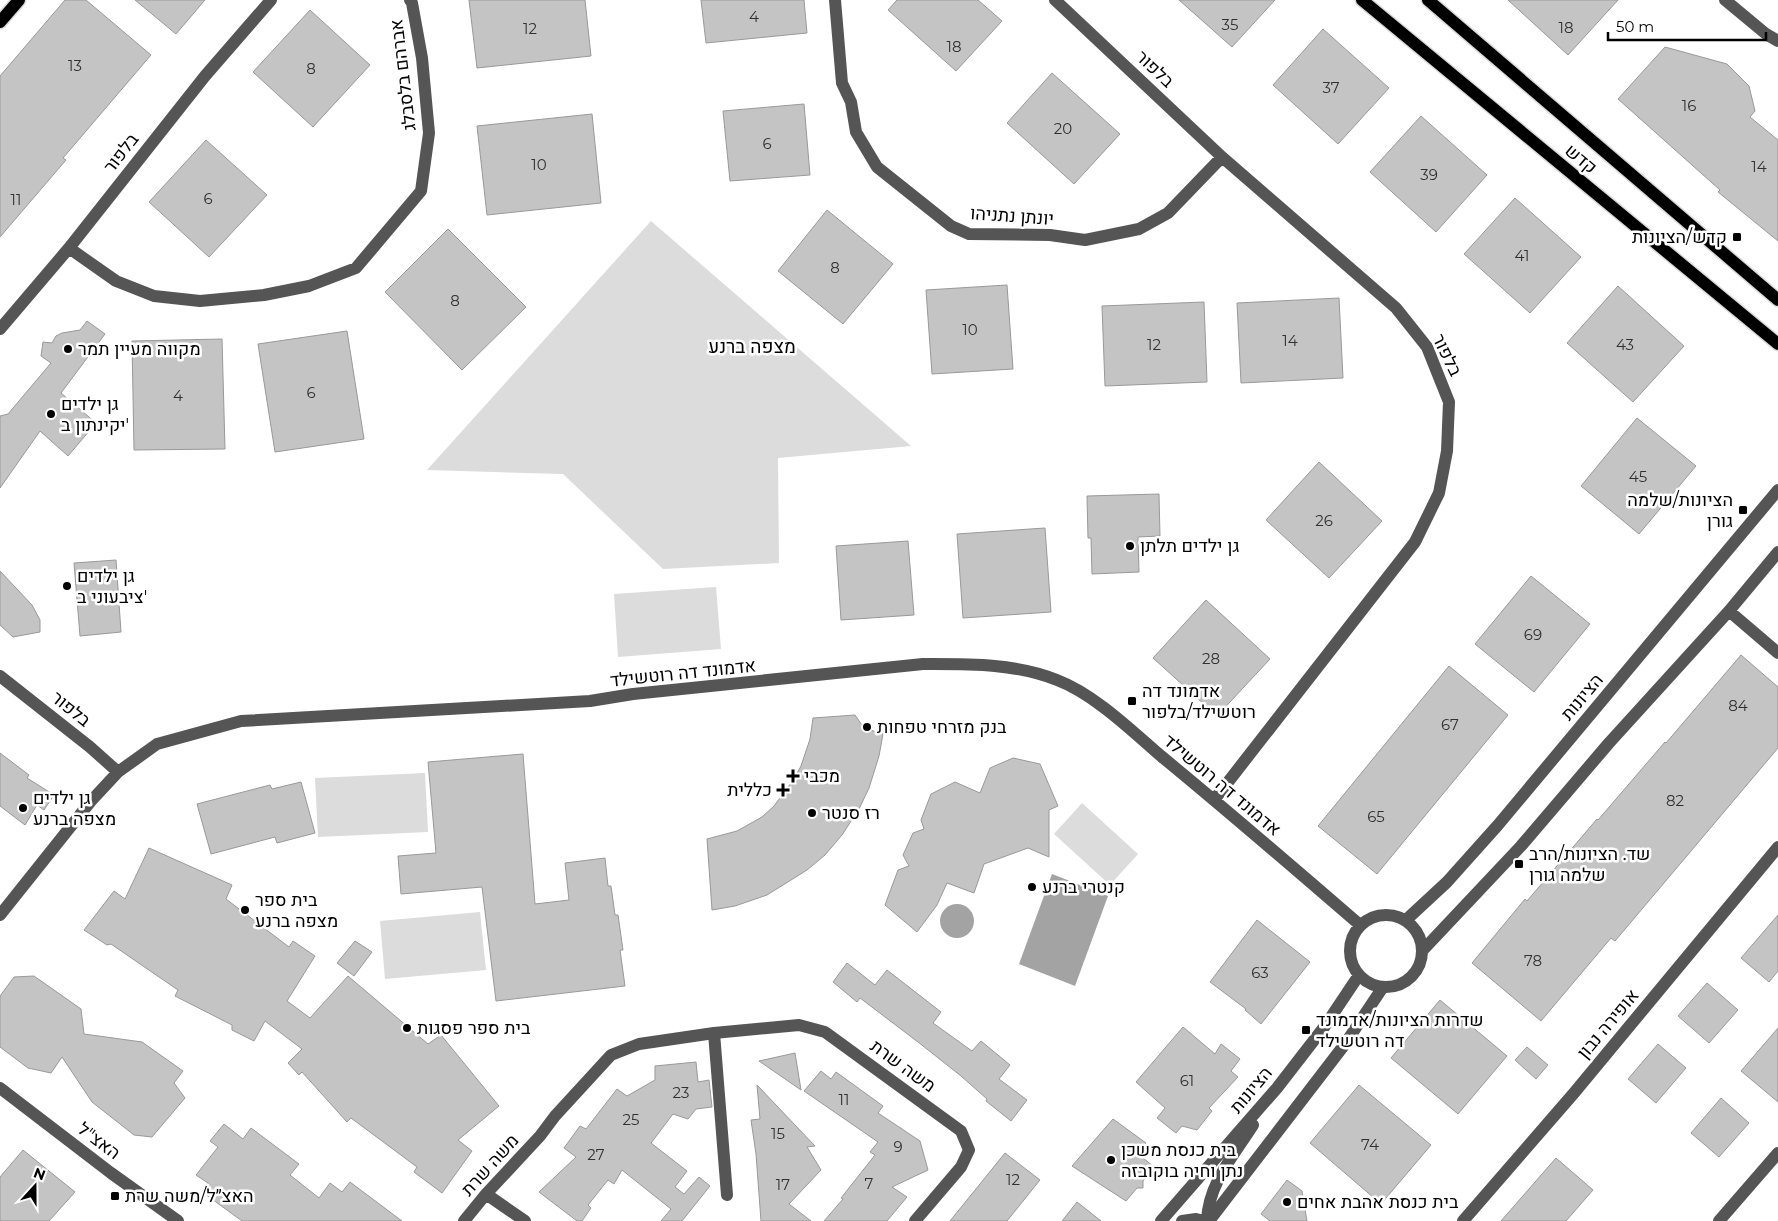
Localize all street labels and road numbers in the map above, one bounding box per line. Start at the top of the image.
street label: אברהם בלסבלג [385,18,421,132]
street label: בלפור [1131,46,1179,92]
street label: בלפור [99,128,144,177]
street label: קדש [1561,139,1601,179]
street label: יונתן נתניהו [969,202,1055,230]
street label: בלפור [1427,330,1467,380]
street label: אדמונד דה רוטשילד [609,654,757,692]
street label: הציונות [1556,669,1608,725]
street label: בלפור [47,687,95,732]
street label: אדמונד דה רוטשילד [1159,729,1285,841]
street label: אופירה נבון [1573,985,1643,1063]
street label: משה שרת [866,1035,940,1097]
street label: הציונות [1225,1062,1277,1118]
street label: האצ"ל [73,1118,125,1164]
street label: משה שרת [457,1130,523,1200]

